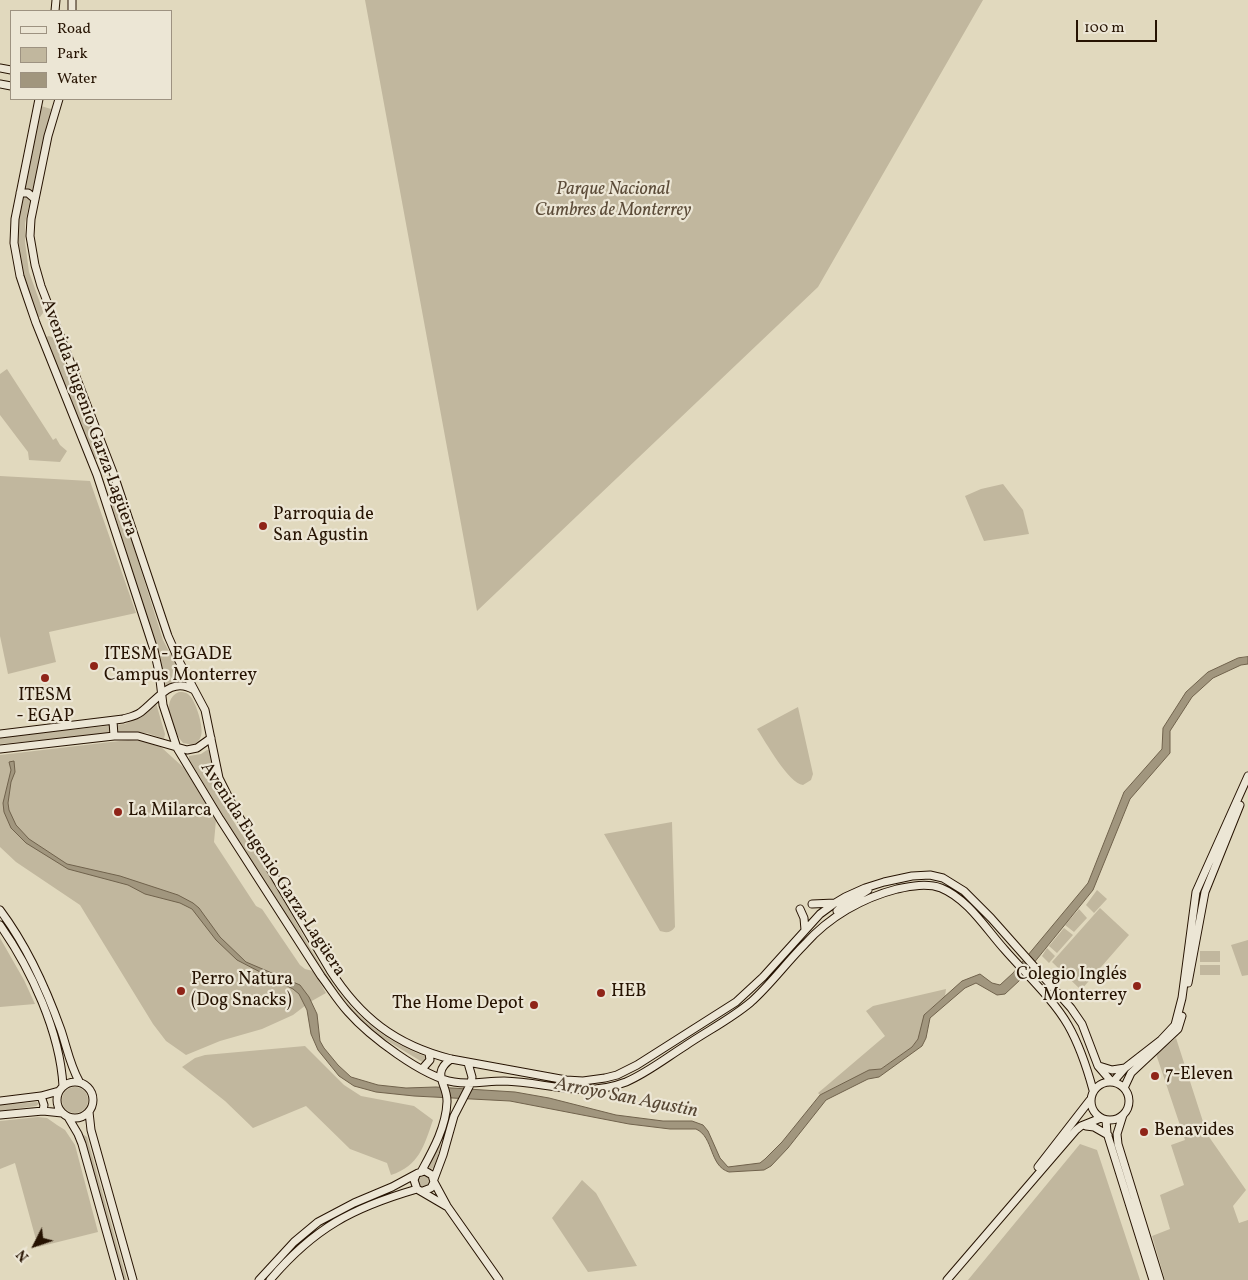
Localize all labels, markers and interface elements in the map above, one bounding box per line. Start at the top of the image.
legend [10,10,172,100]
scale bar [1078,10,1159,42]
text: 100 m [1084,18,1124,39]
text: Road [57,19,91,40]
text: Park [57,44,88,65]
text: Water [57,69,97,90]
park label: Parque Nacional Cumbres de Monterrey [535,180,691,222]
street label: Avenida Eugenio Garza Lagüera [35,296,141,540]
place label: Parroquia de San Agustin [273,505,374,548]
marker: Parroquia de San Agustin [257,520,269,532]
place label: ITESM - EGADE Campus Monterrey [104,645,257,688]
marker: ITESM - EGADE Campus Monterrey [88,660,100,672]
marker: ITESM - EGAP [39,672,51,684]
place label: ITESM - EGAP [16,686,74,729]
street label: Avenida Eugenio Garza Lagüera [195,759,349,981]
place label: La Milarca [128,801,212,823]
marker: La Milarca [112,806,124,818]
place label: Colegio Inglés Monterrey [1016,965,1127,1008]
place label: Perro Natura (Dog Snacks) [191,970,293,1012]
marker: Colegio Inglés Monterrey [1131,980,1143,992]
place label: HEB [611,982,647,1004]
marker: Perro Natura (Dog Snacks) [175,985,187,997]
marker: HEB [595,987,607,999]
place label: The Home Depot [392,994,524,1016]
marker: The Home Depot [528,999,540,1011]
place label: 7-Eleven [1165,1065,1233,1087]
marker: 7-Eleven [1149,1070,1161,1082]
water label: Arroyo San Agustin [553,1074,699,1124]
place label: Benavides [1154,1121,1234,1143]
marker: Benavides [1138,1126,1150,1138]
north arrow [10,1220,60,1270]
text: N [13,1245,34,1265]

